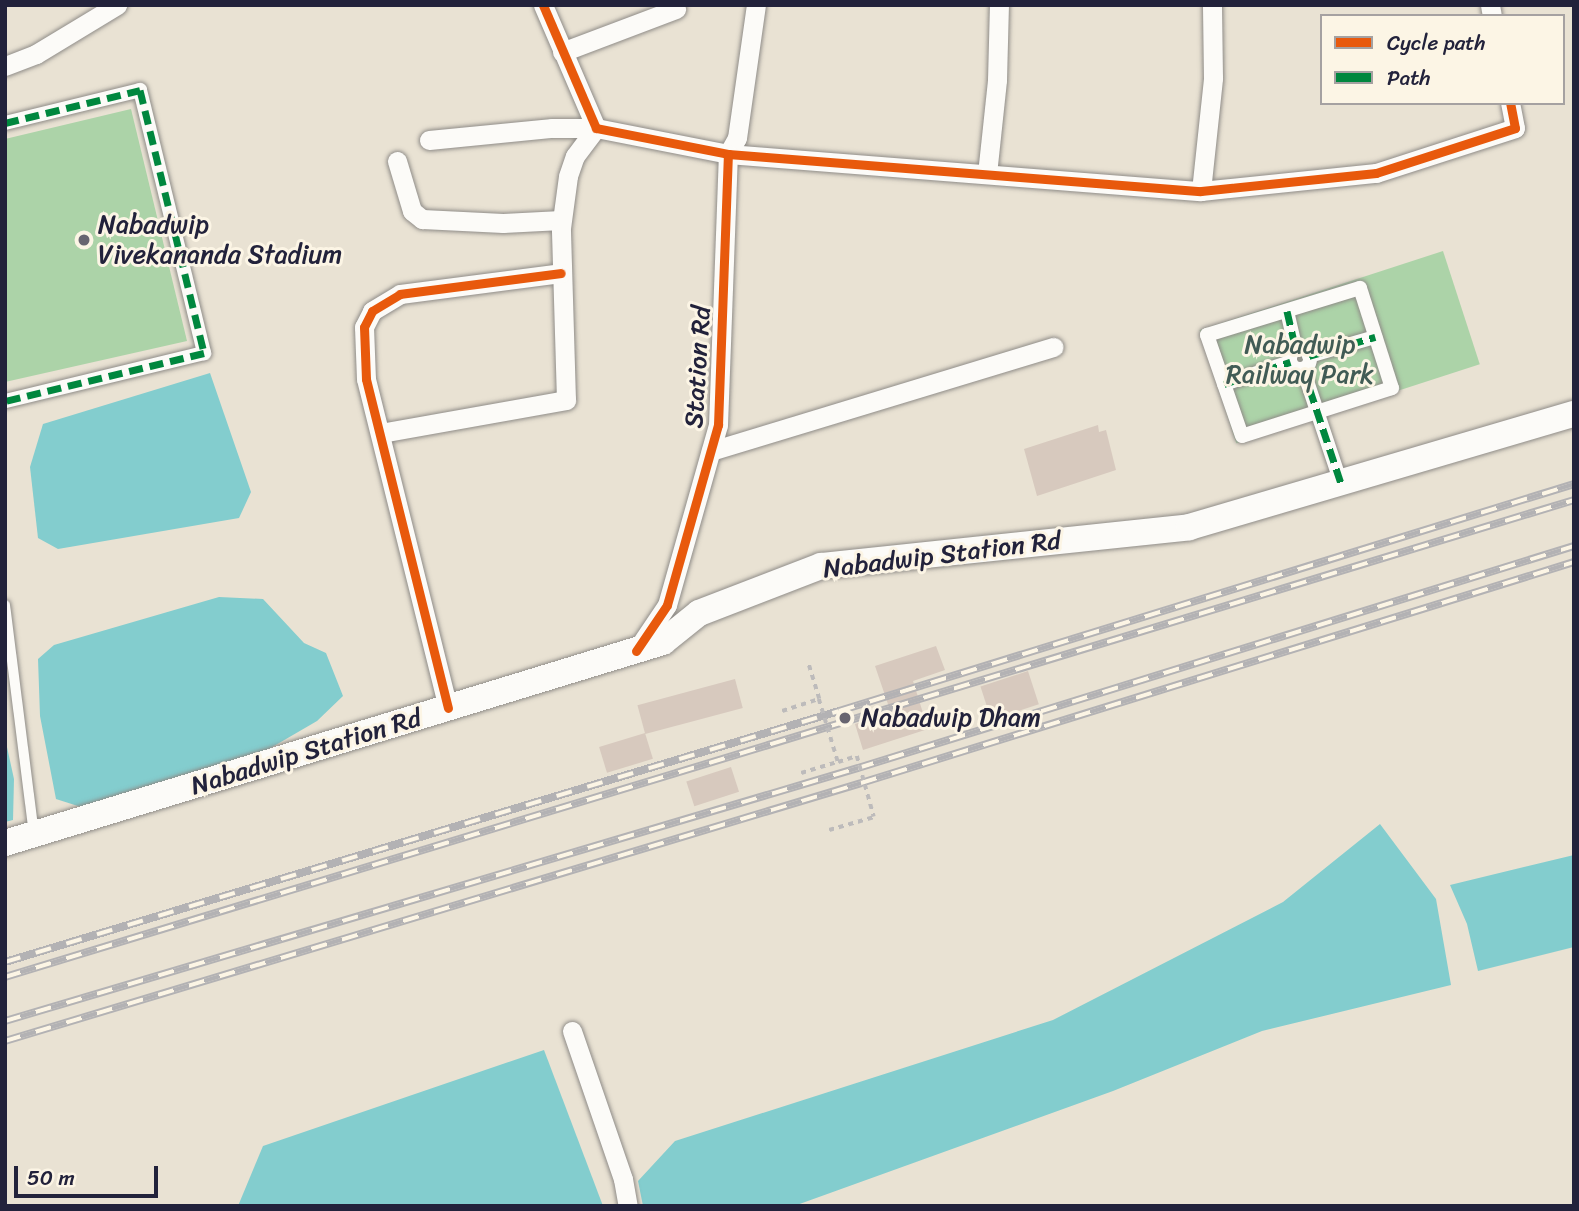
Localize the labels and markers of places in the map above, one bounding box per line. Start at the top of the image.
place label: Nabadwip Vivekananda Stadium [98,209,343,270]
marker: Nabadwip Vivekananda Stadium [76,232,92,248]
place label: Nabadwip Dham [861,702,1041,734]
marker: Nabadwip Dham [835,708,855,728]

